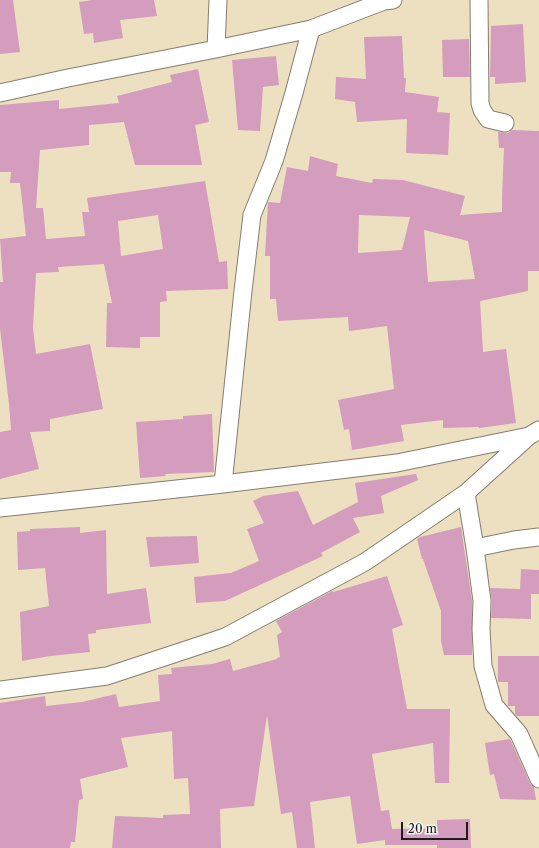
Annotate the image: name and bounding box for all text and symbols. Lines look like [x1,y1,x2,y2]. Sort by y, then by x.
scale bar [403,814,470,840]
text: 20 m [408,821,437,836]

